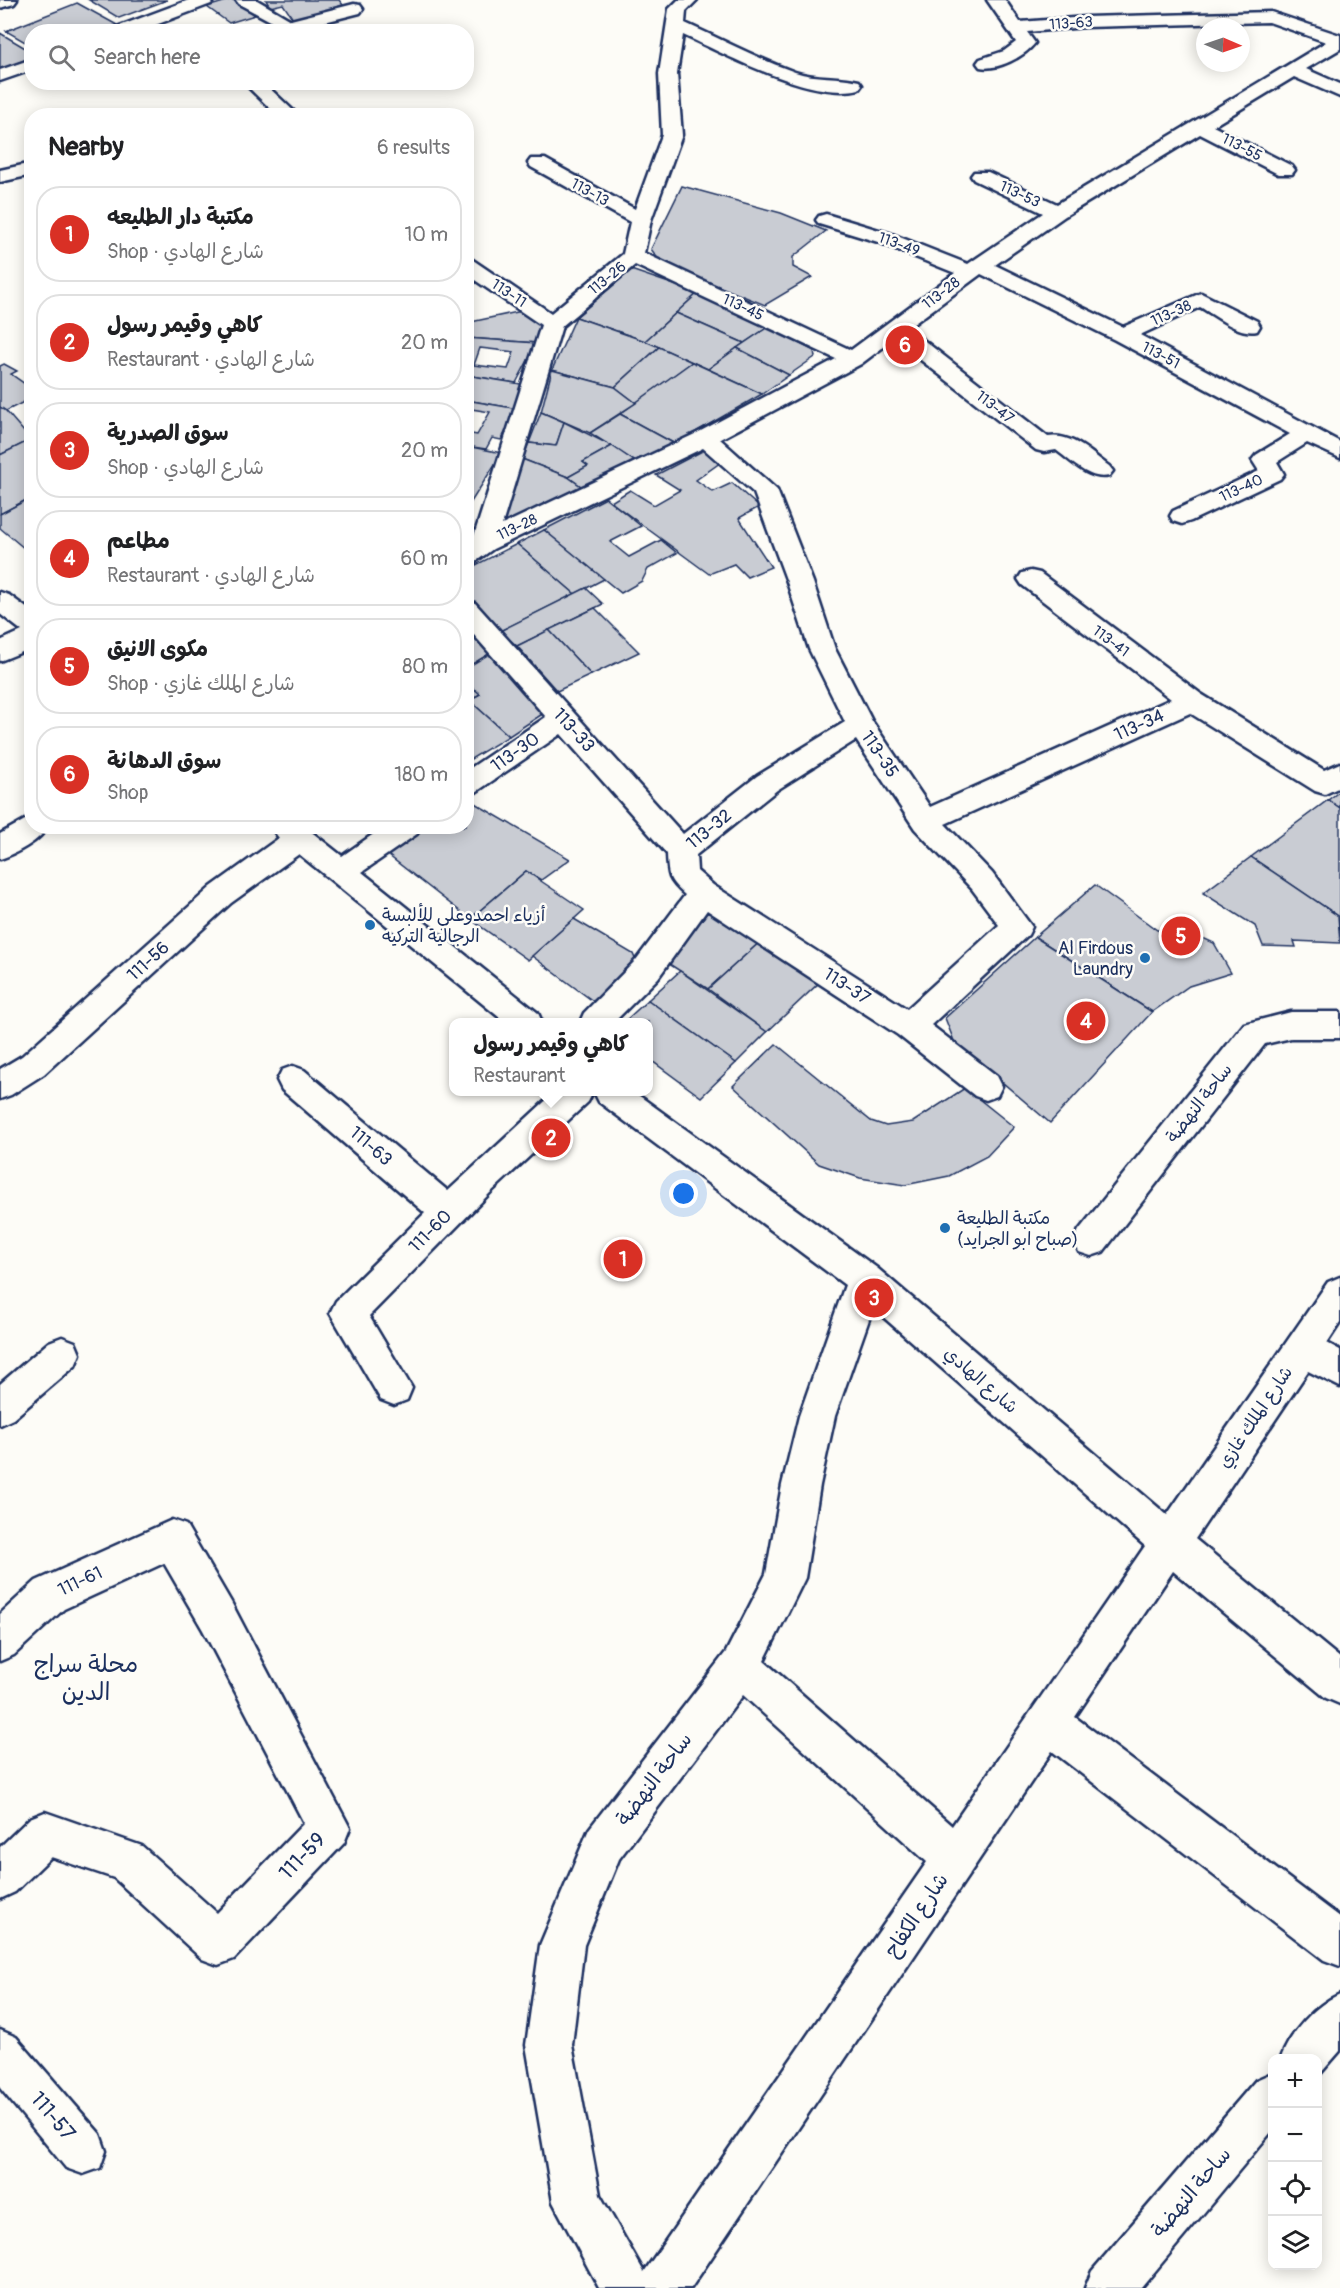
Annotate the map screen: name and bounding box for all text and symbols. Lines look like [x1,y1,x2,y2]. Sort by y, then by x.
street label: 113-63 [1049,13,1093,34]
north arrow [1196,18,1250,72]
search box [24,24,474,90]
icon: search [45,41,78,74]
text: Search here [93,43,200,71]
street label: 113-55 [1218,129,1265,166]
text: Nearby [48,131,124,163]
text: 6 results [377,135,450,160]
street label: 113-13 [567,174,612,211]
street label: 113-53 [996,177,1043,212]
text: مكتبة دار الطليعه [107,203,254,231]
text: 1 [66,222,73,247]
text: 10 m [404,222,448,247]
street label: 113-49 [875,228,922,261]
text: Shop · شارع الهادي [107,239,264,264]
street label: 113-26 [584,257,630,299]
street label: 113-28 [919,273,964,314]
street label: 113-11 [488,275,530,312]
street label: 113-45 [719,290,766,325]
street label: 113-38 [1148,296,1195,331]
text: كاهي وقيمر رسول [107,311,263,339]
pin: 6 [886,322,924,368]
text: 2 [64,330,75,355]
text: 20 m [401,330,448,355]
street label: 113-51 [1138,338,1183,373]
text: Restaurant · شارع الهادي [107,347,315,372]
street label: 113-47 [972,387,1018,428]
text: سوق الصدرية [107,419,229,447]
text: 3 [64,438,75,463]
text: 20 m [401,438,448,463]
text: Shop · شارع الهادي [107,455,264,480]
street label: 113-40 [1217,470,1266,507]
street label: 113-28 [494,510,541,545]
text: مطاعم [107,527,170,555]
text: 4 [64,546,75,571]
text: 60 m [401,546,448,571]
text: Restaurant · شارع الهادي [107,563,315,588]
street label: 113-41 [1089,621,1133,661]
text: مكوى الانيق [107,635,208,663]
text: 5 [64,654,75,679]
text: 80 m [402,654,448,679]
text: Shop · شارع الملك غازي [107,671,295,696]
street label: 113-33 [548,703,600,757]
street label: 113-34 [1111,704,1168,747]
street label: 113-35 [856,726,904,782]
street label: 113-30 [487,727,544,777]
text: سوق الدهانة [107,747,221,775]
text: 6 [64,762,75,787]
text: 180 m [394,762,448,787]
text: Shop [107,780,148,805]
street label: 113-32 [682,804,737,855]
place label: أزياء احمدوعلي للألبسة الرجالية التركيه [382,903,546,948]
pin: 5 [1162,914,1200,958]
marker: أزياء احمدوعلي للألبسة الرجالية التركيه [363,918,377,932]
street label: 111-56 [122,936,174,986]
place label: Al Firdous Laundry [1058,937,1133,981]
marker: Al Firdous Laundry [1138,951,1152,965]
street label: 113-37 [819,963,875,1010]
pin: 4 [1066,998,1106,1044]
popup [449,1018,653,1096]
text: كاهي وقيمر رسول [473,1030,629,1058]
street label: ساحة النهضة [1161,1059,1238,1148]
text: Restaurant [473,1063,566,1088]
pin: 2 [532,1116,570,1160]
street label: 111-63 [345,1122,397,1171]
your location [669,1179,698,1208]
street label: 111-60 [404,1205,457,1258]
place label: مكتبة الطليعة (صباح ابو الجرايد) [957,1207,1078,1251]
marker: مكتبة الطليعة (صباح ابو الجرايد) [938,1221,952,1235]
pin: 1 [604,1236,642,1282]
pin: 3 [854,1276,894,1320]
street label: شارع الهادي [938,1342,1022,1419]
street label: شارع الملك غازي [1213,1362,1299,1473]
street label: 111-61 [54,1561,106,1602]
district label: محلة سراج الدين [34,1650,138,1707]
street label: ساحة النهضة [610,1727,698,1832]
street label: 111-59 [273,1827,331,1886]
street label: شارع الكفاح [878,1868,955,1963]
map controls [1268,2054,1322,2270]
button: + [1268,2054,1322,2108]
street label: 111-57 [24,2086,81,2146]
button: − [1268,2108,1322,2162]
street label: ساحة النهضة [1146,2141,1237,2243]
button: locate [1268,2162,1322,2216]
button: layers [1268,2216,1322,2270]

